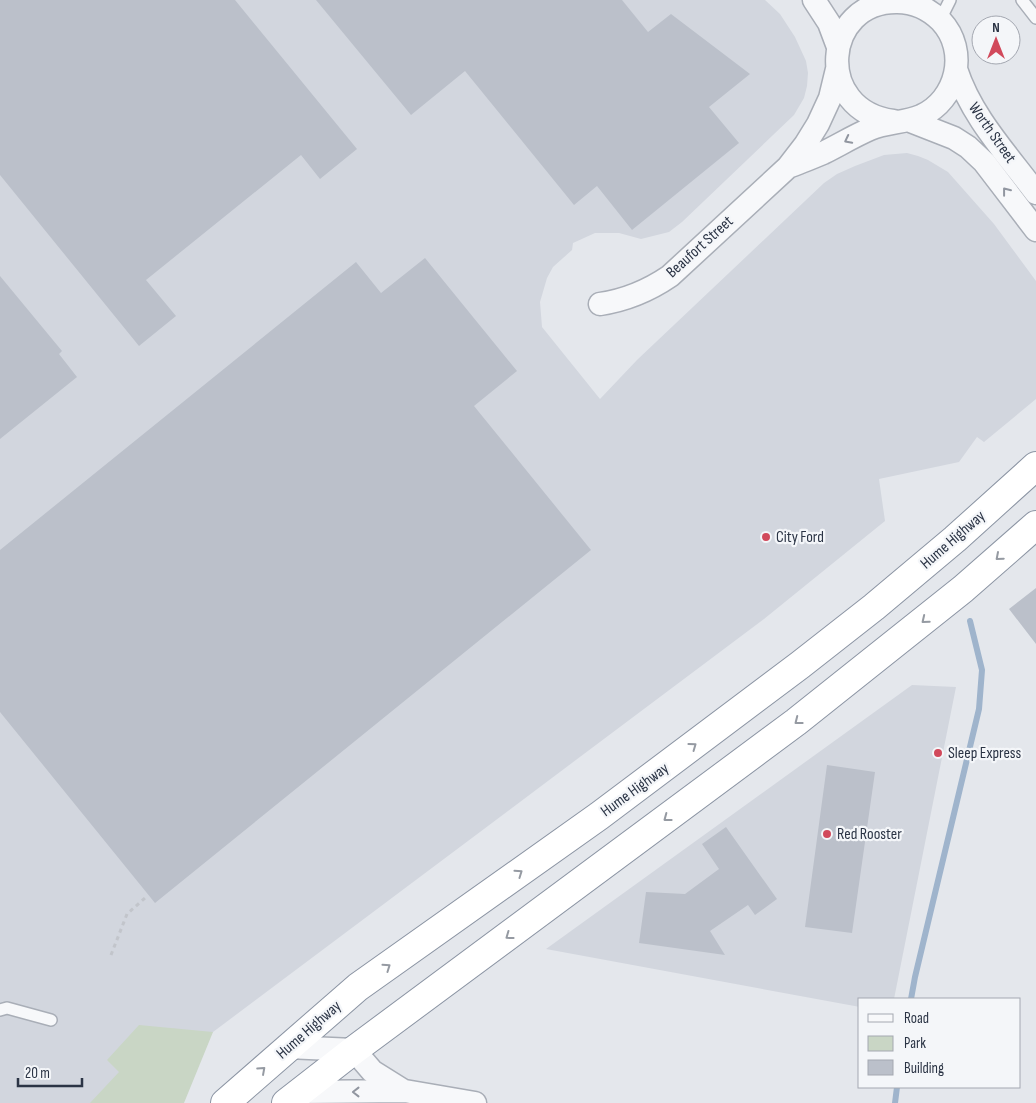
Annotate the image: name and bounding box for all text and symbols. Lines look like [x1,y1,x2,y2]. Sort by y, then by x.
north arrow [971,15,1021,65]
text: N [992,19,1000,36]
street label: Worth Street [964,99,1020,167]
one-way arrow [844,133,853,144]
one-way arrow [1004,188,1012,197]
street label: Beaufort Street [663,212,737,282]
street label: Hume Highway [917,507,989,573]
place label: City Ford [776,528,824,547]
marker: City Ford [760,531,772,543]
one-way arrow [996,552,1005,561]
one-way arrow [921,614,930,623]
one-way arrow [794,715,804,724]
one-way arrow [687,744,696,752]
place label: Sleep Express [948,744,1021,763]
marker: Sleep Express [932,747,944,759]
street label: Hume Highway [597,759,673,821]
one-way arrow [663,812,673,821]
place label: Red Rooster [837,825,902,844]
marker: Red Rooster [821,828,833,840]
one-way arrow [513,870,523,879]
one-way arrow [505,930,515,939]
one-way arrow [381,964,390,973]
street label: Hume Highway [273,997,345,1063]
legend [858,998,1021,1088]
text: Road [904,1009,929,1028]
text: Park [904,1034,926,1053]
scale bar [18,1056,81,1088]
text: Building [904,1059,944,1078]
text: 20 m [25,1064,50,1083]
one-way arrow [256,1067,265,1076]
one-way arrow [352,1086,360,1097]

